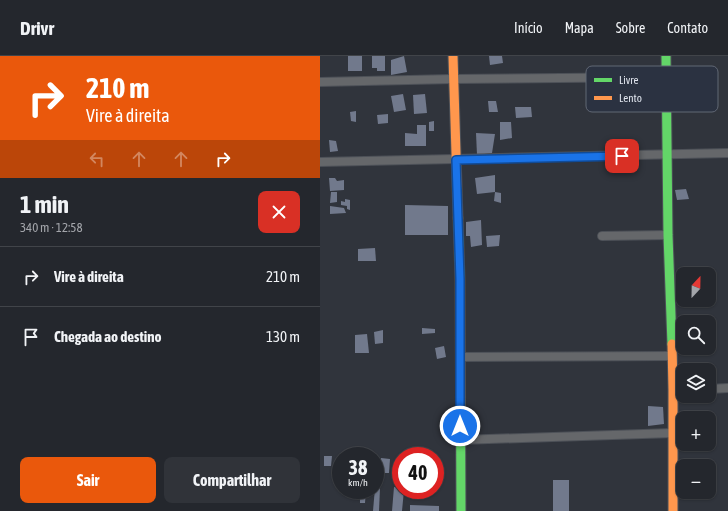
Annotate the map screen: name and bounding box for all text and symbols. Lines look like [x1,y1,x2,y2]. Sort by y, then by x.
text: Drivr [20,17,54,39]
text: Início [514,20,543,36]
text: Mapa [565,20,594,36]
text: Sobre [616,20,645,36]
text: Contato [667,20,708,36]
legend [586,66,718,112]
icon: right [20,72,72,124]
text: 210 m [86,72,149,104]
text: Livre [619,74,639,86]
text: Lento [619,92,642,104]
text: Vire à direita [86,105,170,126]
pin [605,139,639,173]
icon: arrive [611,145,633,167]
icon: left [86,148,108,170]
icon: ahead [128,148,150,170]
icon: ahead [170,148,192,170]
icon: right [212,148,234,170]
text: 1 min [20,191,69,218]
button: close [258,191,300,233]
text: 340 m · 12:58 [20,220,83,235]
icon: right [20,266,42,288]
north arrow [676,267,716,307]
map controls [676,267,716,499]
text: Vire à direita [54,268,124,285]
text: 210 m [266,268,300,285]
button: search [676,315,716,355]
icon: arrive [20,326,42,348]
text: Chegada ao destino [54,328,162,345]
text: 130 m [266,328,300,345]
button: layers [676,363,716,403]
position arrow [439,405,481,447]
button: + [676,411,716,451]
speed limit sign: 40 [392,447,444,499]
text: 38 [349,456,367,479]
button: Sair [20,457,156,503]
button: Compartilhar [164,457,300,503]
button: − [676,459,716,499]
text: km/h [348,477,368,488]

